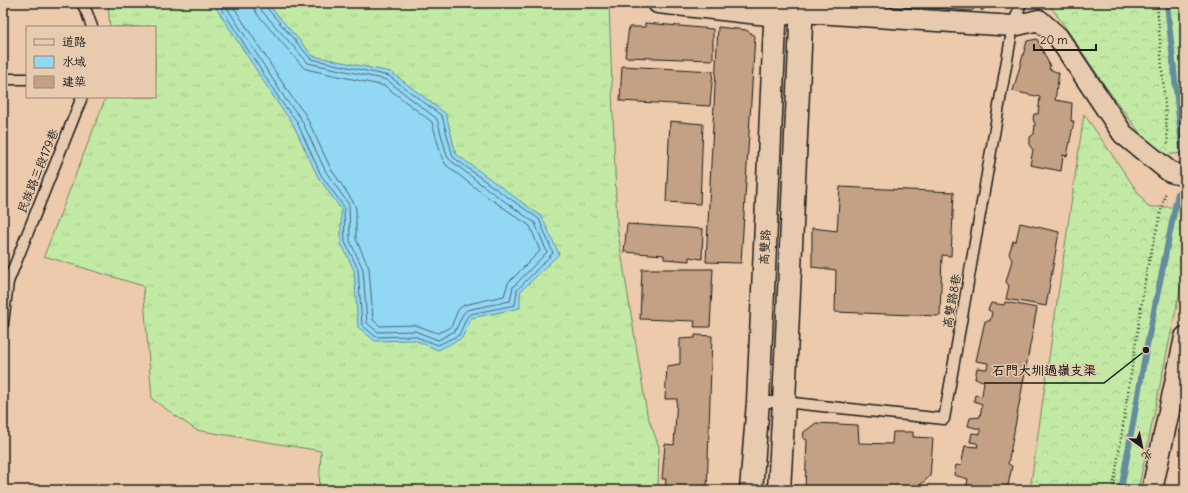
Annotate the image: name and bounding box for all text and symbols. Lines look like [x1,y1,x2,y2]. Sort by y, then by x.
legend [26,26,156,98]
scale bar [1034,26,1096,52]
text: 20 m [1040,32,1068,47]
text: 道路 [62,34,86,49]
text: 水域 [62,54,86,69]
text: 建築 [62,74,86,89]
street label: 民族路三段179巷 [14,126,61,215]
street label: 高雙路 [756,229,773,265]
street label: 高雙路8巷 [939,273,964,329]
callout: 石門大圳過嶺支渠 [984,358,1104,383]
text: 石門大圳過嶺支渠 [992,362,1096,379]
north arrow [1122,427,1162,467]
text: 北 [1139,447,1156,464]

